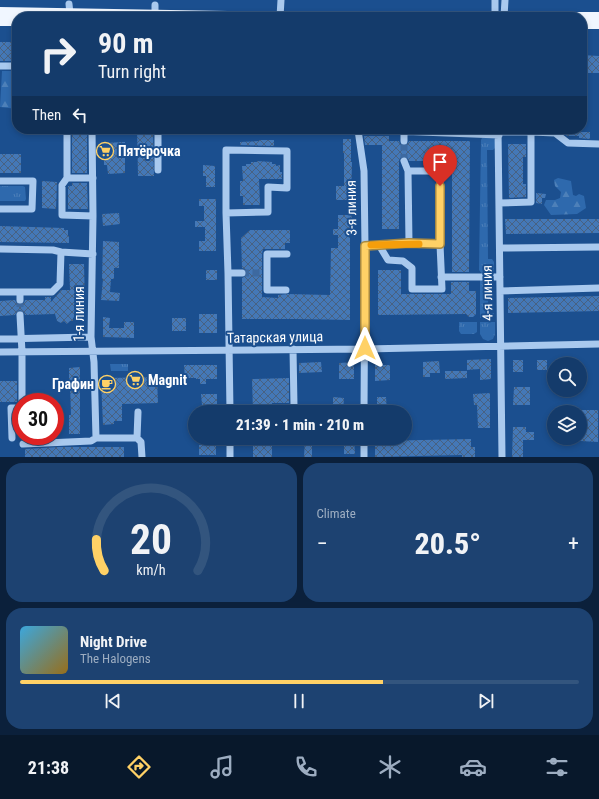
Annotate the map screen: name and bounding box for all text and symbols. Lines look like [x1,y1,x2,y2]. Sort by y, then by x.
text: 90 m [98,27,154,60]
icon: right [32,28,84,80]
text: Turn right [98,61,166,82]
icon: left [69,104,91,126]
text: Then [32,106,61,124]
supermarket icon: Пятёрочка [95,141,115,161]
place label: Пятёрочка [118,143,181,159]
pin [423,145,457,186]
icon: arrive [429,151,451,173]
street label: 3-я линия [343,180,359,236]
street label: 4-я линия [479,265,495,321]
street label: 1-я линия [71,286,87,342]
position arrow [344,327,386,369]
street label: Татарская улица [227,328,323,346]
map controls [547,357,587,445]
button: search [547,357,587,397]
supermarket icon: Magnit [125,370,145,390]
place label: Magnit [148,372,187,388]
cafe icon: Графин [97,374,117,394]
place label: Графин [52,376,94,392]
speed limit sign: 30 [12,393,64,445]
button: layers [547,405,587,445]
text: 21:39 · 1 min · 210 m [236,416,364,434]
text: Climate [317,506,356,521]
text: 20 [130,514,172,563]
text: 20.5° [415,526,481,561]
text: − [317,531,328,556]
text: + [568,531,579,556]
text: km/h [137,561,166,577]
text: Night Drive [80,633,147,651]
text: The Halogens [80,651,151,666]
icon: previous [102,690,124,712]
icon: pause [288,690,310,712]
icon: next [475,690,497,712]
icon: directions [125,753,153,781]
icon: music [208,753,236,781]
icon: phone [292,753,320,781]
icon: climate [376,753,404,781]
icon: car [459,753,487,781]
icon: filters [543,753,571,781]
text: 21:38 [28,757,69,778]

